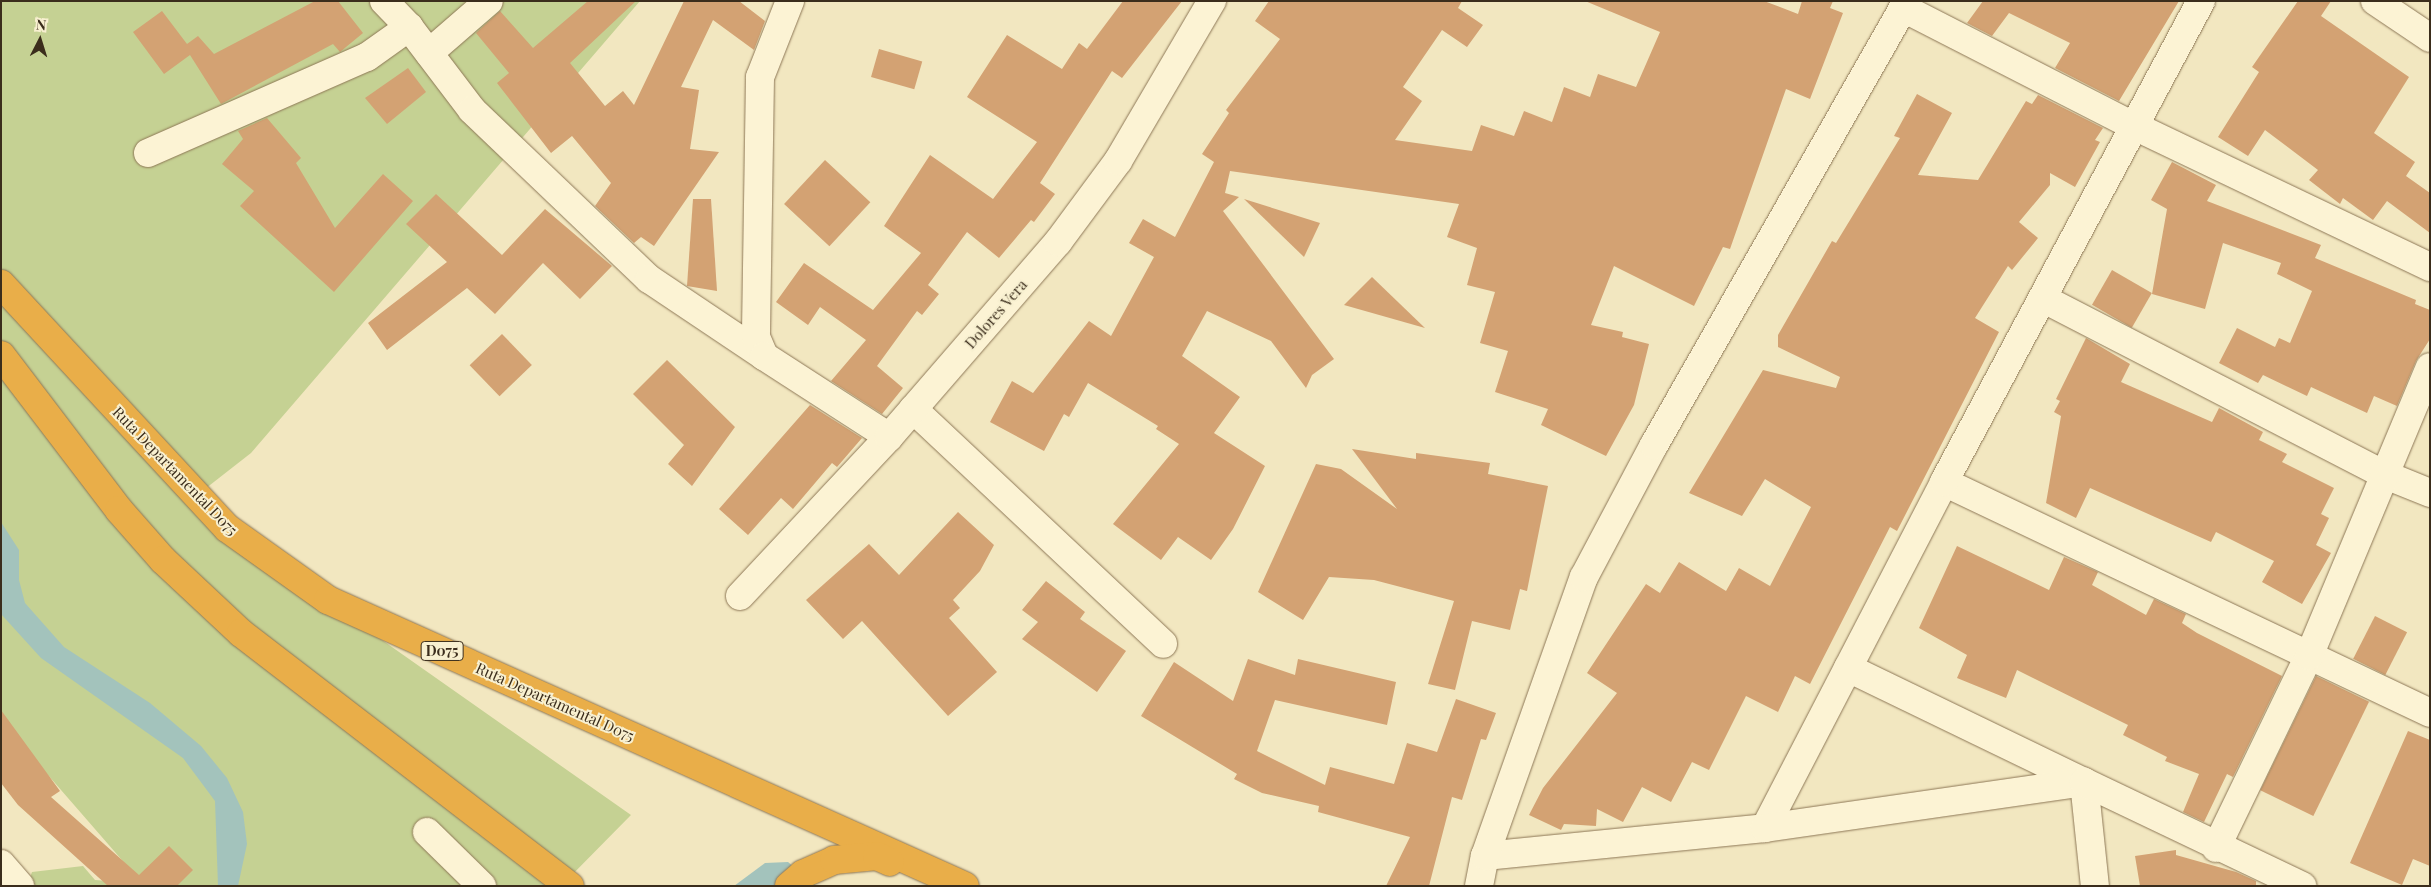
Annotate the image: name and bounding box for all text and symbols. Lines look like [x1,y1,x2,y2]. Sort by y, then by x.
north arrow [15,15,65,65]
text: N [35,15,47,34]
street label: Dolores Vera [961,276,1031,352]
street label: Ruta Departamental D075 [109,403,241,539]
road number: D075 [420,640,464,662]
street label: Ruta Departamental D075 [473,659,637,745]

